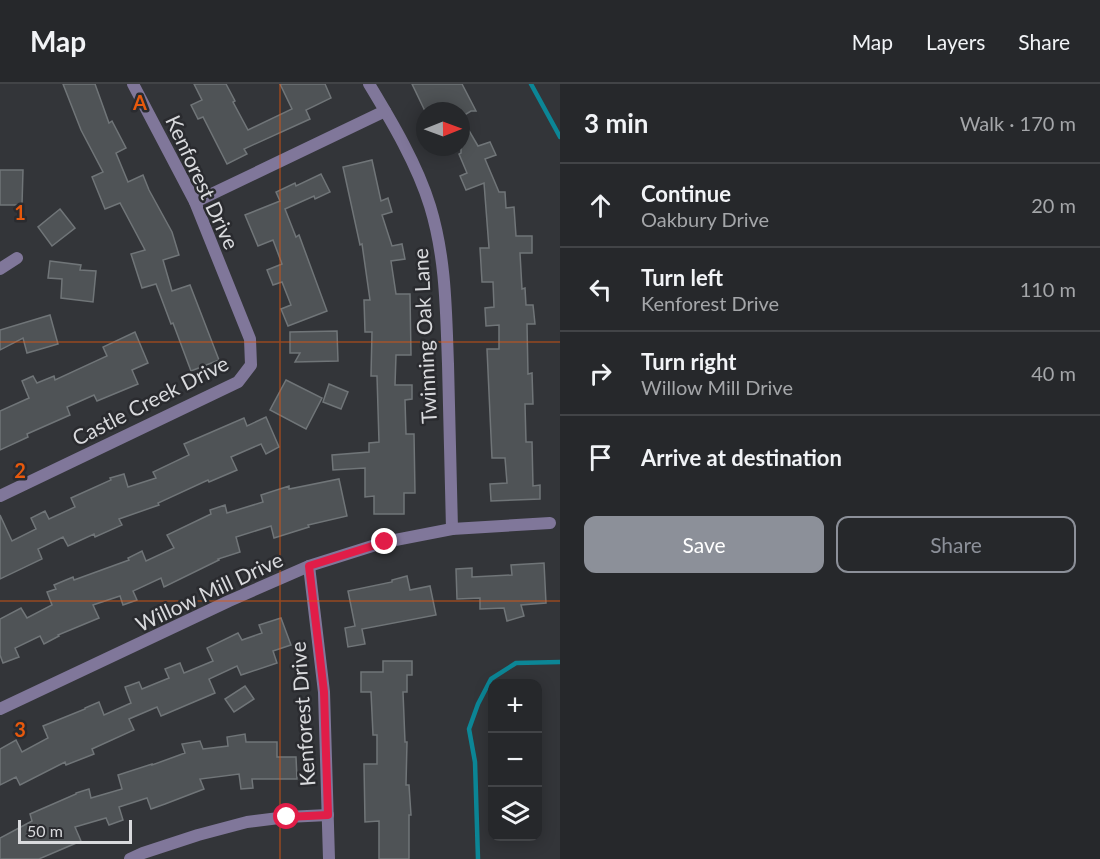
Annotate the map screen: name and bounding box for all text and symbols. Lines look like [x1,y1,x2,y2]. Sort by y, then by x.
text: Map [30,24,86,58]
text: Map [852,29,893,54]
text: Layers [926,29,985,54]
text: Share [1018,29,1070,54]
text: A [132,90,147,114]
north arrow [416,102,470,156]
text: 3 min [584,107,648,139]
street label: Kenforest Drive [161,111,245,253]
text: Walk · 170 m [960,111,1076,135]
text: Continue [641,180,731,207]
icon: ahead [584,189,617,222]
text: 20 m [1031,193,1076,217]
text: 1 [14,200,26,224]
text: Oakbury Drive [641,207,769,231]
street label: Twinning Oak Lane [407,248,441,424]
text: Turn left [641,264,723,291]
icon: left [584,273,617,306]
text: 110 m [1020,277,1076,301]
text: Kenforest Drive [641,291,779,315]
text: Turn right [641,348,736,375]
street label: Castle Creek Drive [68,350,232,450]
icon: right [584,357,617,390]
text: 40 m [1031,361,1076,385]
text: Willow Mill Drive [641,375,793,399]
icon: arrive [584,441,617,474]
text: Arrive at destination [641,444,842,471]
text: 2 [14,458,26,482]
button: Save [584,516,824,573]
button: Share [836,516,1076,573]
route end [371,528,397,554]
street label: Willow Mill Drive [131,546,287,636]
street label: Kenforest Drive [284,641,320,787]
map controls [488,679,542,841]
button: + [488,679,542,733]
text: 3 [14,717,26,741]
button: − [488,733,542,787]
button: layers [488,787,542,841]
route start [273,803,299,829]
scale bar [18,817,132,844]
text: 50 m [27,821,63,840]

